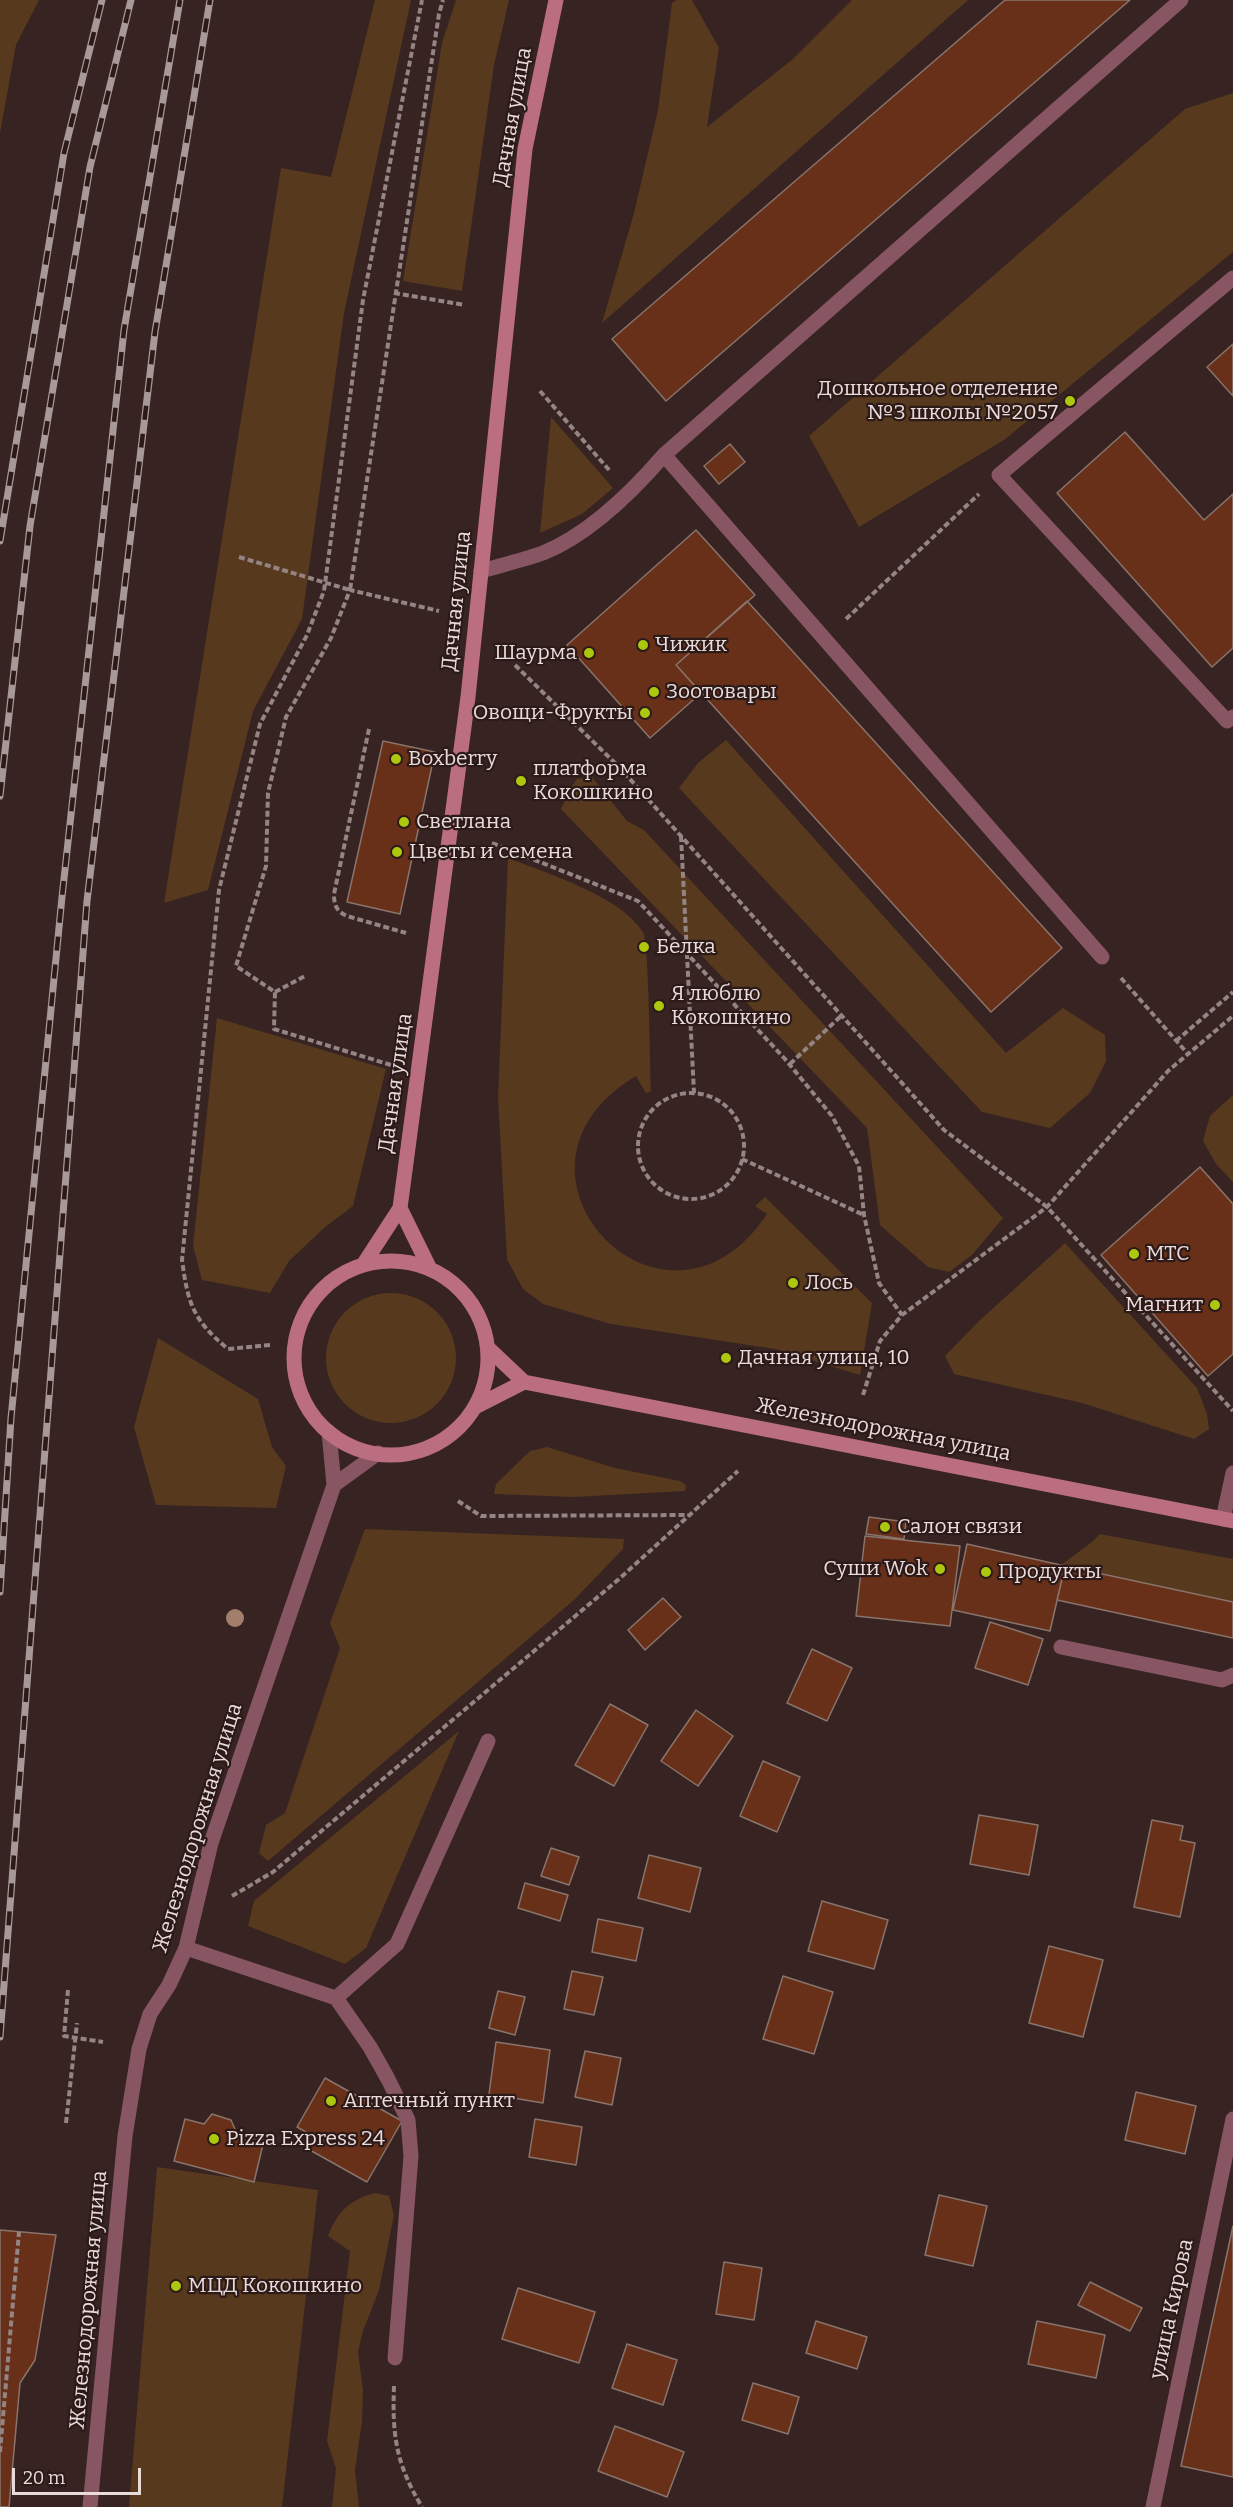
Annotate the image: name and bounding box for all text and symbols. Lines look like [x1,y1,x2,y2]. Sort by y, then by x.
street label: Дачная улица [488,46,538,188]
place label: Дошкольное отделение №3 школы №2057 [817,376,1058,426]
marker: Дошкольное отделение №3 школы №2057 [1063,394,1077,408]
street label: Дачная улица [437,530,477,672]
place label: Чижик [655,632,727,658]
marker: Чижик [636,638,650,652]
place label: Шаурма [494,640,577,666]
marker: Шаурма [582,646,596,660]
place label: Зоотовары [666,679,777,705]
marker: Зоотовары [647,685,661,699]
place label: Овощи-Фрукты [473,700,633,726]
marker: Овощи-Фрукты [638,706,652,720]
place label: Boxberry [408,746,497,772]
marker: Boxberry [389,752,403,766]
place label: платформа Кокошкино [533,756,653,806]
marker: платформа Кокошкино [514,774,528,788]
place label: Светлана [416,809,511,835]
marker: Светлана [397,815,411,829]
place label: Цветы и семена [409,839,573,865]
marker: Цветы и семена [390,845,404,859]
place label: Белка [656,934,716,960]
marker: Белка [637,940,651,954]
place label: Я люблю Кокошкино [671,981,791,1031]
marker: Я люблю Кокошкино [652,999,666,1013]
street label: Дачная улица [374,1012,418,1154]
place label: МТС [1146,1241,1190,1267]
marker: МТС [1127,1247,1141,1261]
place label: Лось [805,1270,853,1296]
marker: Лось [786,1276,800,1290]
place label: Магнит [1125,1292,1203,1318]
marker: Магнит [1208,1298,1222,1312]
place label: Дачная улица, 10 [738,1345,910,1371]
marker: Дачная улица, 10 [719,1351,733,1365]
street label: Железнодорожная улица [753,1393,1013,1467]
place label: Салон связи [897,1514,1022,1540]
marker: Салон связи [878,1520,892,1534]
place label: Суши Wok [823,1556,928,1582]
place label: Продукты [998,1559,1102,1585]
marker: Суши Wok [933,1562,947,1576]
marker: Продукты [979,1565,993,1579]
street label: Железнодорожная улица [148,1700,248,1956]
place label: Аптечный пункт [343,2088,515,2114]
marker: Аптечный пункт [324,2094,338,2108]
place label: Pizza Express 24 [226,2126,385,2152]
marker: Pizza Express 24 [207,2132,221,2146]
street label: Железнодорожная улица [65,2169,113,2431]
street label: улица Кирова [1145,2237,1199,2381]
place label: МЦД Кокошкино [188,2273,362,2299]
marker: МЦД Кокошкино [169,2279,183,2293]
scale bar [15,2456,144,2494]
text: 20 m [23,2467,65,2489]

